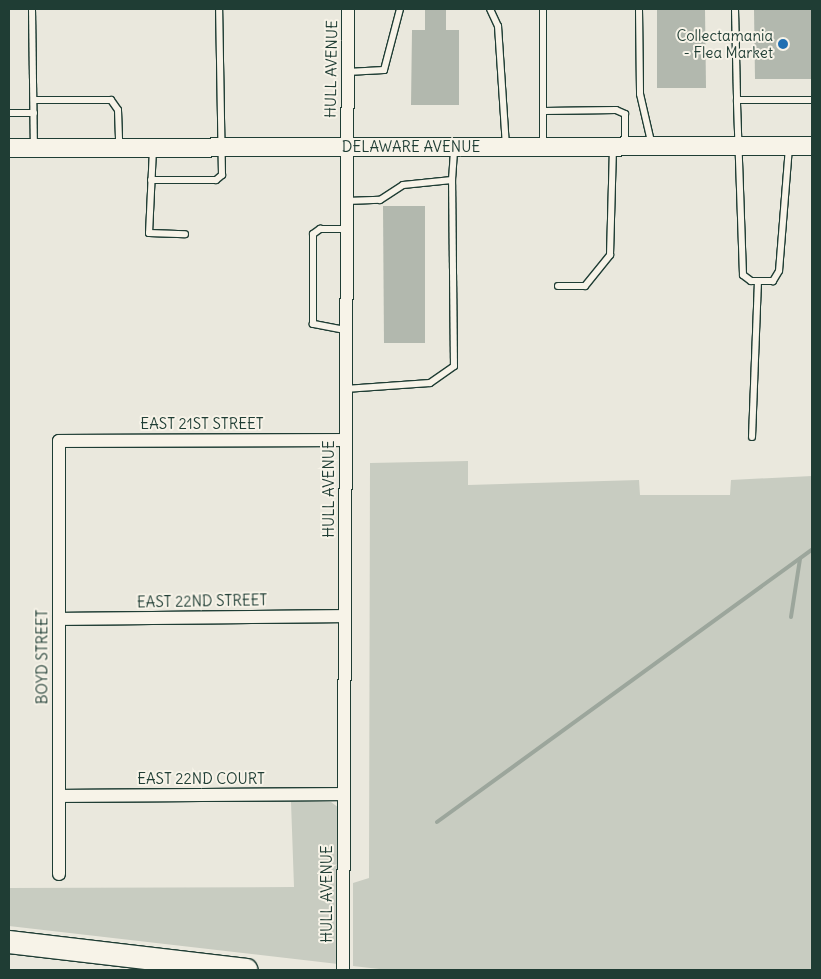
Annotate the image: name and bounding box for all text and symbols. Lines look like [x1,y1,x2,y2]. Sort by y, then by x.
street label: HULL AVENUE [321,20,341,118]
place label: Collectamania - Flea Market [676,26,773,61]
marker: Collectamania - Flea Market [777,38,789,50]
street label: DELAWARE AVENUE [342,138,480,156]
street label: EAST 21ST STREET [140,415,264,433]
street label: HULL AVENUE [320,440,338,538]
street label: EAST 22ND STREET [137,591,267,611]
street label: BOYD STREET [33,610,51,704]
street label: EAST 22ND COURT [137,770,265,788]
street label: HULL AVENUE [318,845,336,943]

